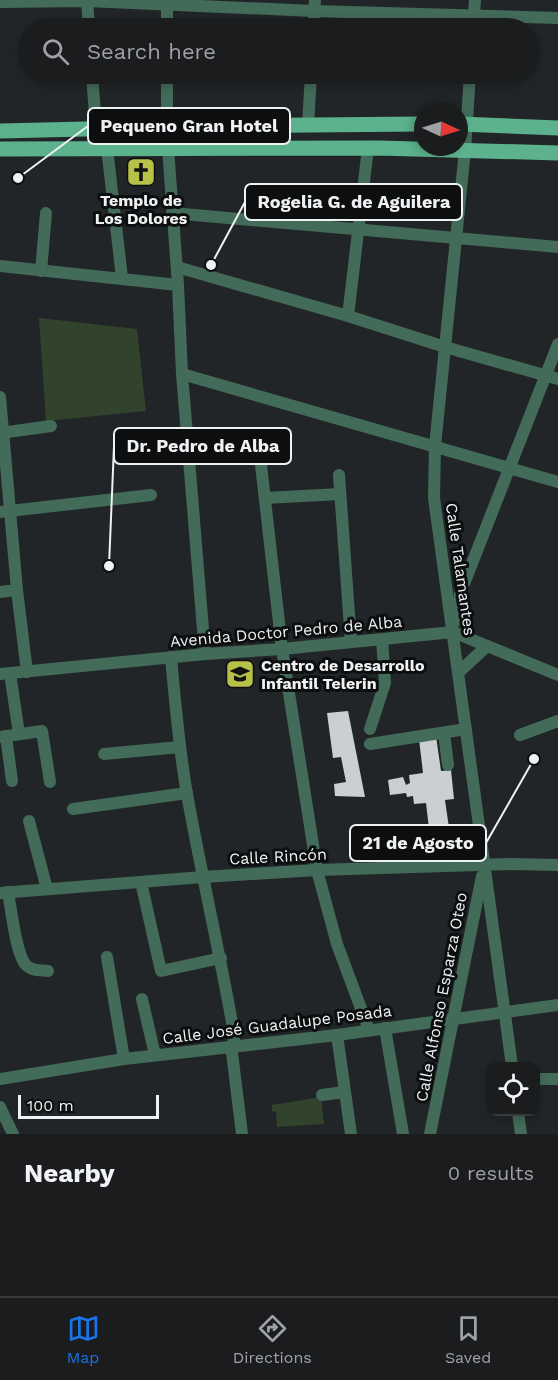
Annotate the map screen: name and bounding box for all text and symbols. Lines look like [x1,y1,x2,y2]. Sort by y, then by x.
search box [18,18,540,84]
icon: search [39,35,72,68]
text: Search here [87,39,216,64]
north arrow [414,102,468,156]
callout: Pequeno Gran Hotel [88,108,290,144]
text: Pequeno Gran Hotel [100,115,278,136]
church icon: Templo de Los Dolores [125,156,157,188]
callout: Rogelia G. de Aguilera [245,184,462,220]
place label: Templo de Los Dolores [95,191,188,228]
text: Rogelia G. de Aguilera [258,191,451,212]
callout: Dr. Pedro de Alba [114,428,291,464]
text: Dr. Pedro de Alba [127,435,280,456]
street label: Calle Talamantes [442,502,479,637]
street label: Avenida Doctor Pedro de Alba [169,612,403,651]
place label: Centro de Desarrollo Infantil Telerin [261,656,425,693]
school or university icon: Centro de Desarrollo Infantil Telerin [224,658,256,690]
callout: 21 de Agosto [350,825,486,861]
text: 21 de Agosto [362,832,474,853]
street label: Calle Rincón [229,844,327,869]
street label: Calle Alfonso Esparza Oteo [412,891,471,1103]
street label: Calle José Guadalupe Posada [161,1001,393,1048]
map controls [486,1062,540,1116]
button: locate [486,1062,540,1116]
scale bar [18,1092,159,1120]
text: 100 m [27,1096,74,1115]
text: Nearby [24,1158,115,1188]
text: 0 results [448,1161,534,1185]
tab: Map [67,1312,100,1367]
tab: Directions [233,1312,312,1367]
tab: Saved [445,1312,491,1367]

